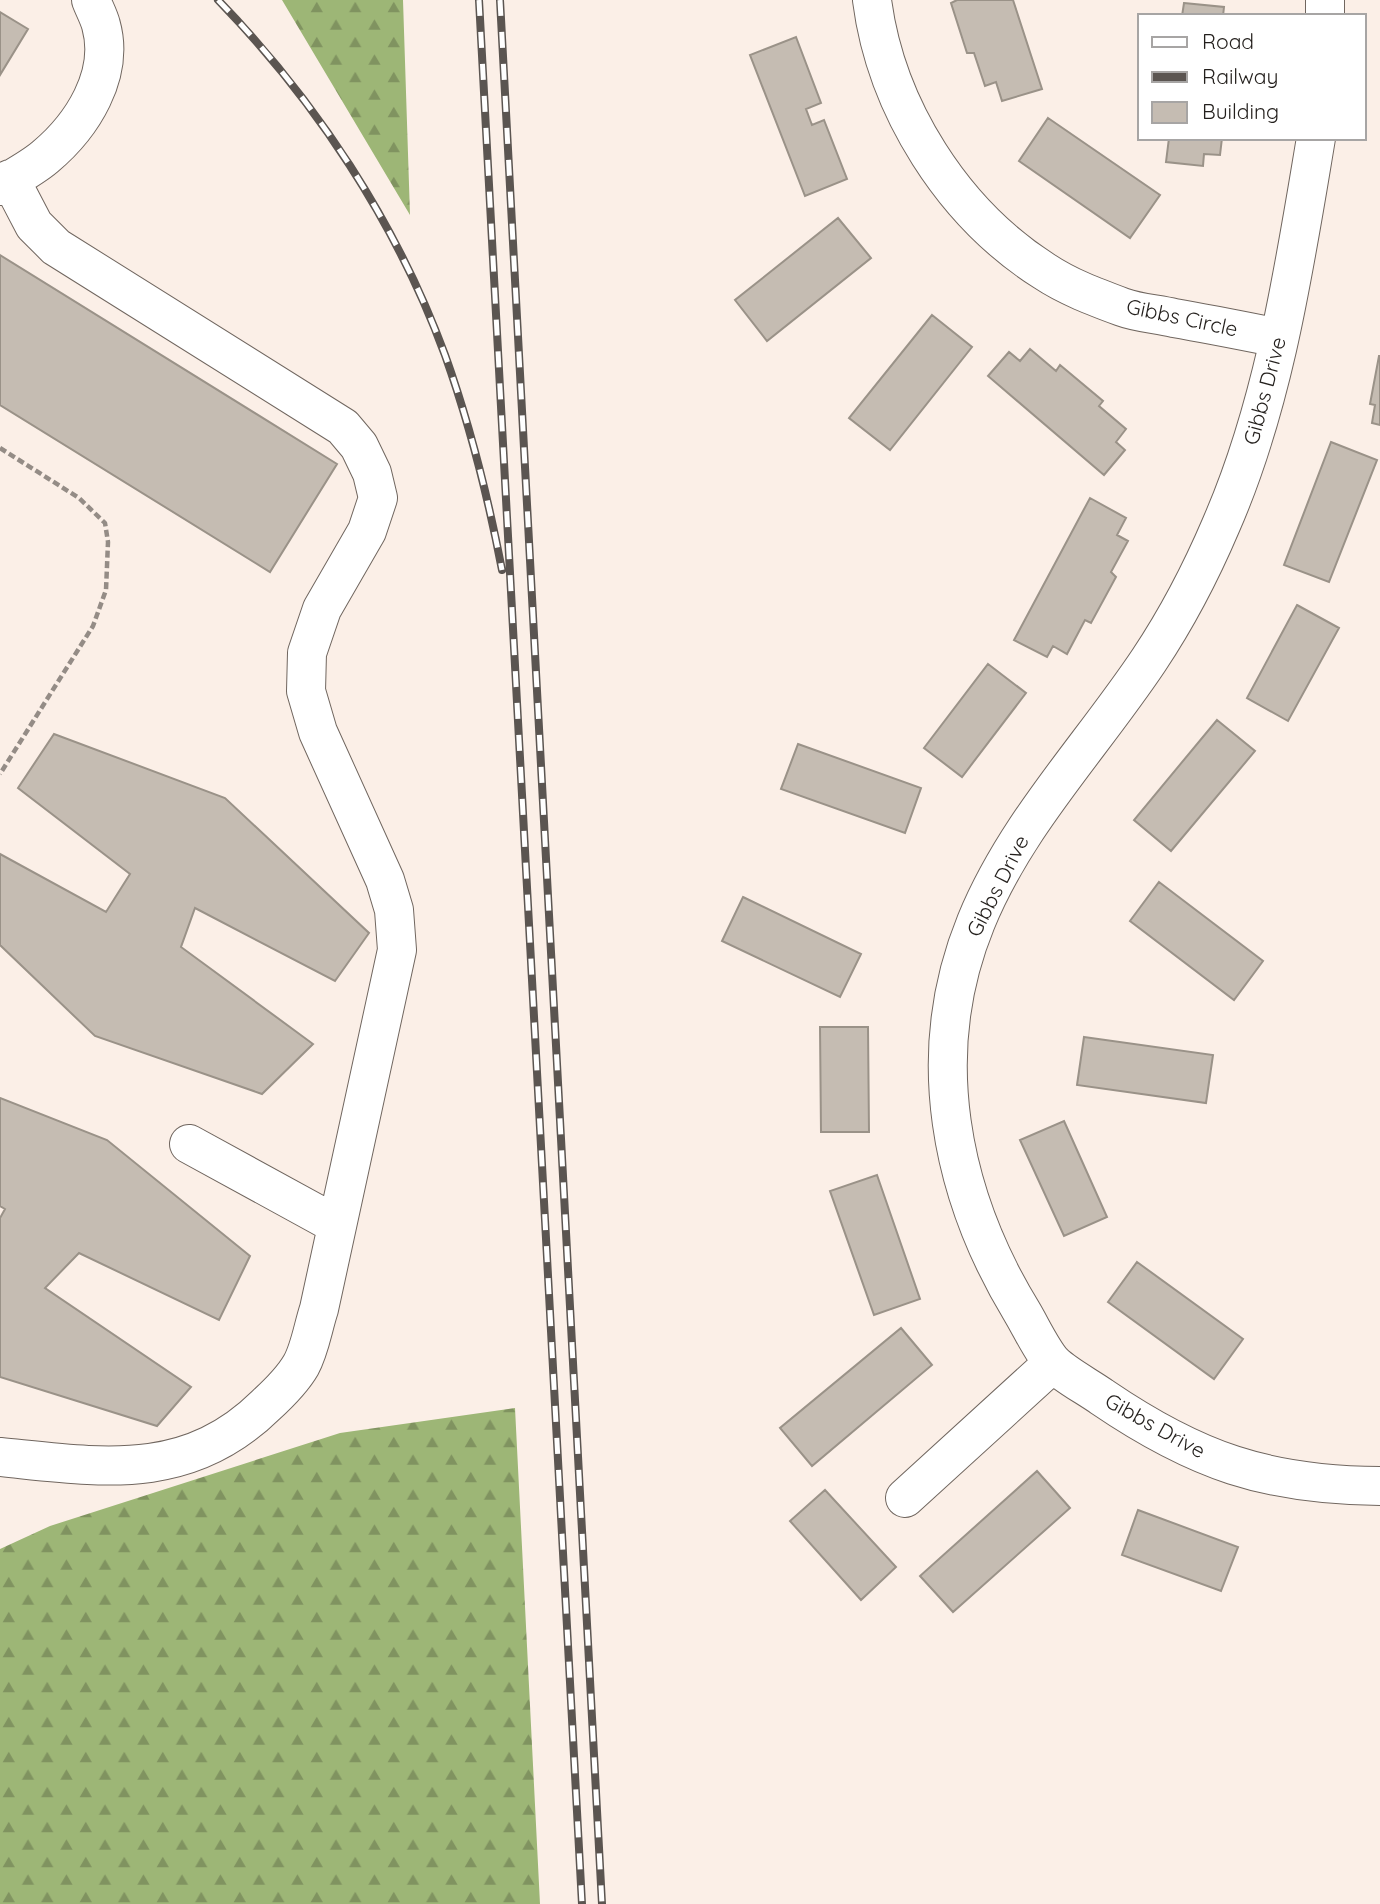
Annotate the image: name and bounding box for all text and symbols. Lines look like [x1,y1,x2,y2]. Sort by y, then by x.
legend [1138,14,1366,140]
text: Road [1202,28,1254,54]
text: Railway [1202,63,1278,89]
text: Building [1202,98,1279,124]
street label: Gibbs Circle [1124,293,1240,342]
street label: Gibbs Drive [1237,334,1291,448]
street label: Gibbs Drive [960,830,1034,941]
street label: Gibbs Drive [1101,1387,1210,1463]

